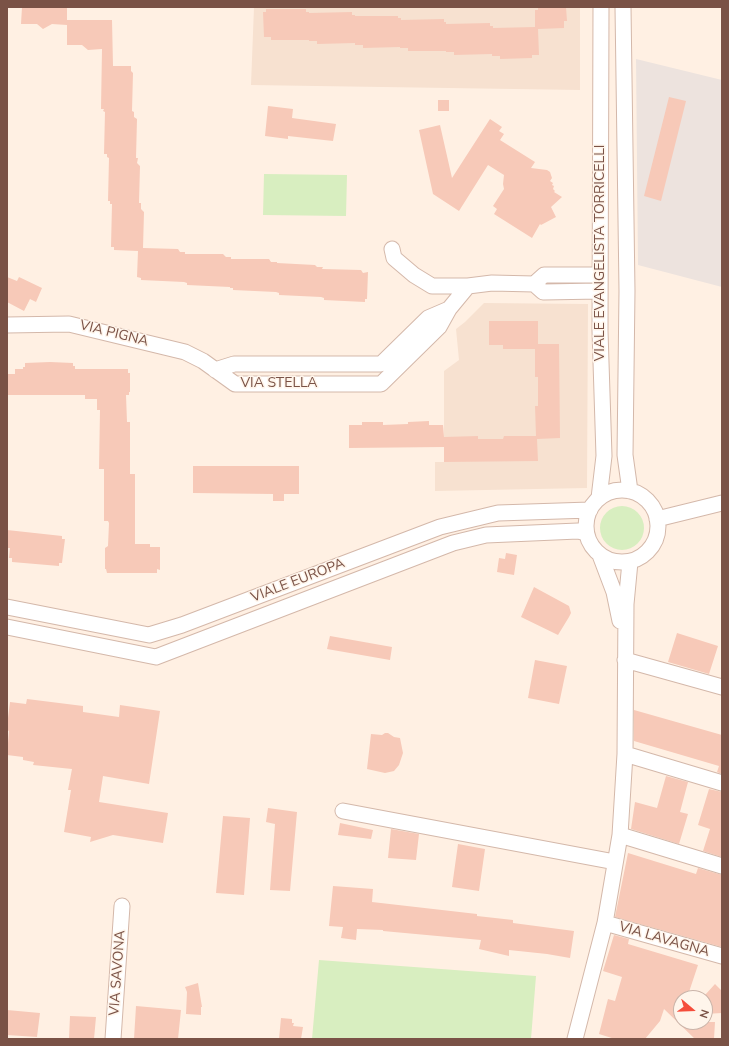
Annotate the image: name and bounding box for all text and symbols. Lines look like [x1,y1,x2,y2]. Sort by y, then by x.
street label: VIALE EVANGELISTA TORRICELLI [593,145,609,361]
street label: VIA PIGNA [78,317,150,351]
street label: VIA STELLA [240,376,318,392]
street label: VIALE EUROPA [249,555,347,607]
street label: VIA LAVAGNA [617,919,711,961]
street label: VIA SAVONA [107,930,129,1016]
north arrow [673,990,713,1030]
text: N [695,1007,712,1020]

